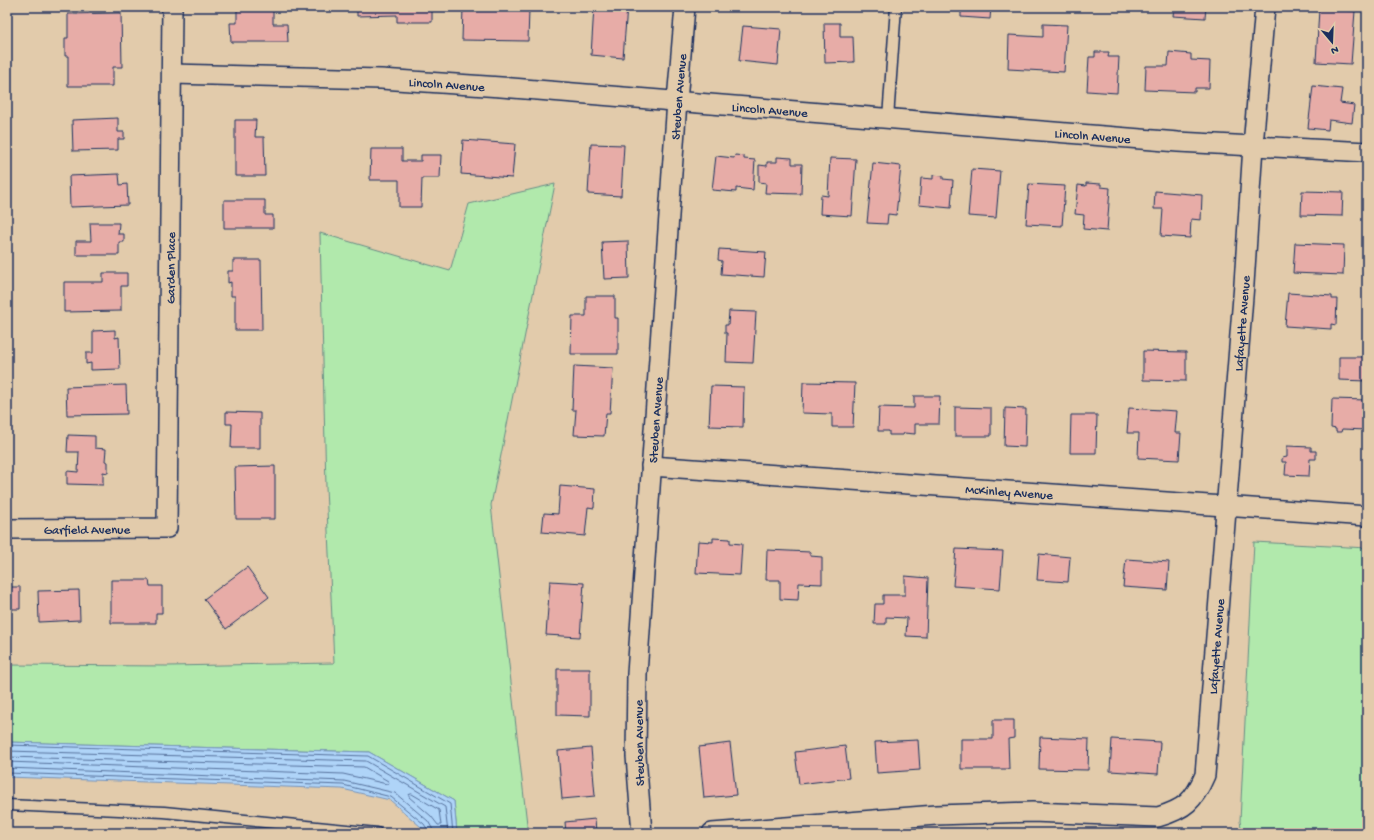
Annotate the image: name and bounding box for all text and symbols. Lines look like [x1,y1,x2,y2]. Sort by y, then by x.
north arrow [1312,22,1352,62]
text: N [1329,43,1340,56]
street label: Steuben Avenue [669,53,691,140]
street label: Lincoln Avenue [408,76,485,96]
street label: Lincoln Avenue [731,101,808,122]
street label: Lincoln Avenue [1054,127,1131,148]
street label: Garden Place [164,232,180,304]
street label: Lafayette Avenue [1232,275,1255,372]
street label: Steuben Avenue [647,376,668,464]
street label: McKinley Avenue [965,483,1054,504]
street label: Garfield Avenue [44,523,130,539]
street label: Lafayette Avenue [1206,598,1229,695]
street label: Steuben Avenue [632,700,649,786]

